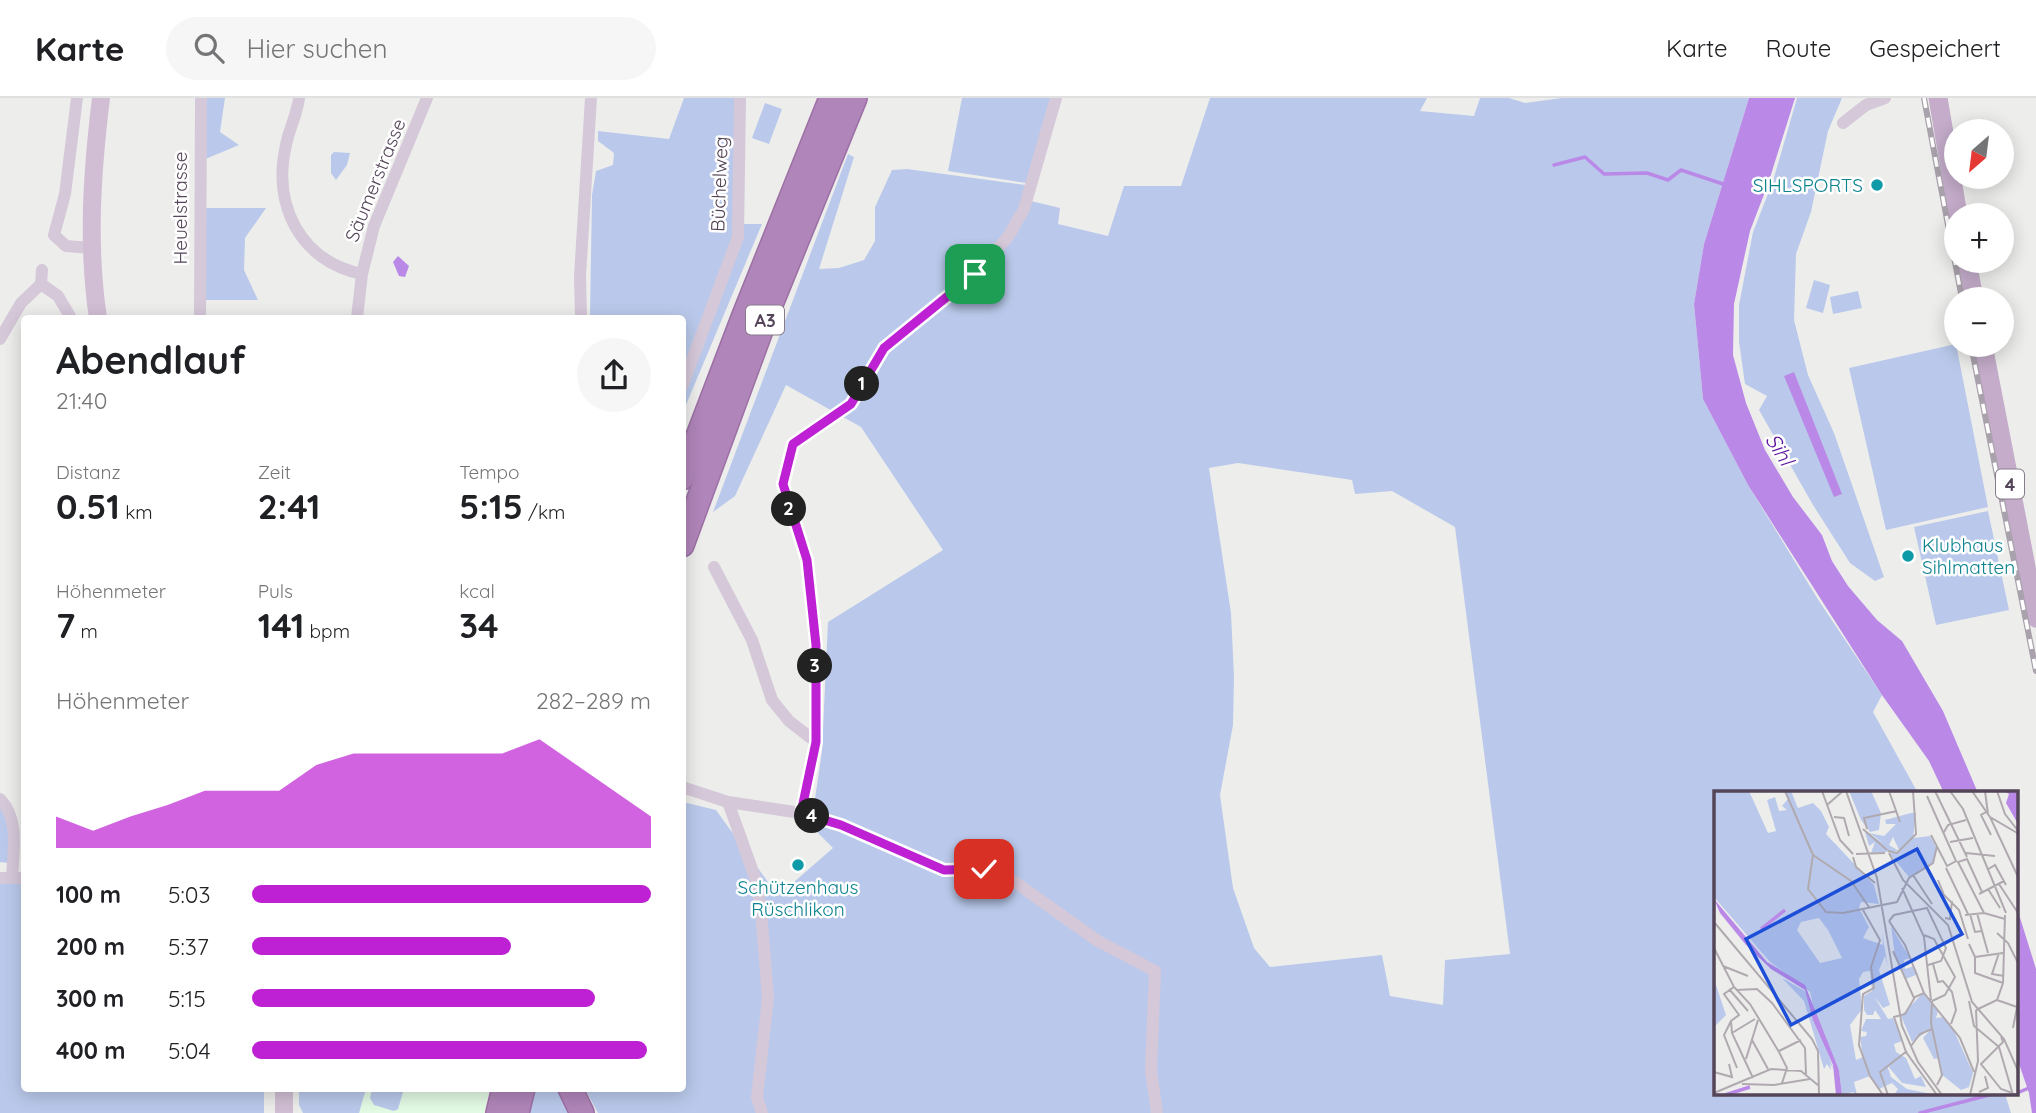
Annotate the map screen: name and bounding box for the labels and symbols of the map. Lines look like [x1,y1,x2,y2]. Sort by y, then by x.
street label: Säumerstrasse [339,115,411,245]
north arrow [1944,119,2014,189]
street label: Büchelweg [705,136,733,232]
street label: Heuelstrasse [168,152,192,264]
place label: SIHLSPORTS [1753,173,1863,197]
marker: SIHLSPORTS [1869,177,1885,193]
pin [945,244,1005,304]
road number: A3 [746,306,784,334]
pin: 1 [844,366,880,402]
water label: Sihl [1760,428,1801,472]
road number: 4 [1996,470,2024,498]
pin: 2 [772,492,806,526]
place label: Klubhaus Sihlmatten [1922,533,2015,579]
marker: Klubhaus Sihlmatten [1900,548,1916,564]
pin: 3 [798,648,832,684]
inset map [1714,791,2018,1096]
pin: 4 [794,798,830,834]
pin [954,839,1014,899]
marker: Schützenhaus Rüschlikon [790,857,806,873]
place label: Schützenhaus Rüschlikon [737,875,859,921]

